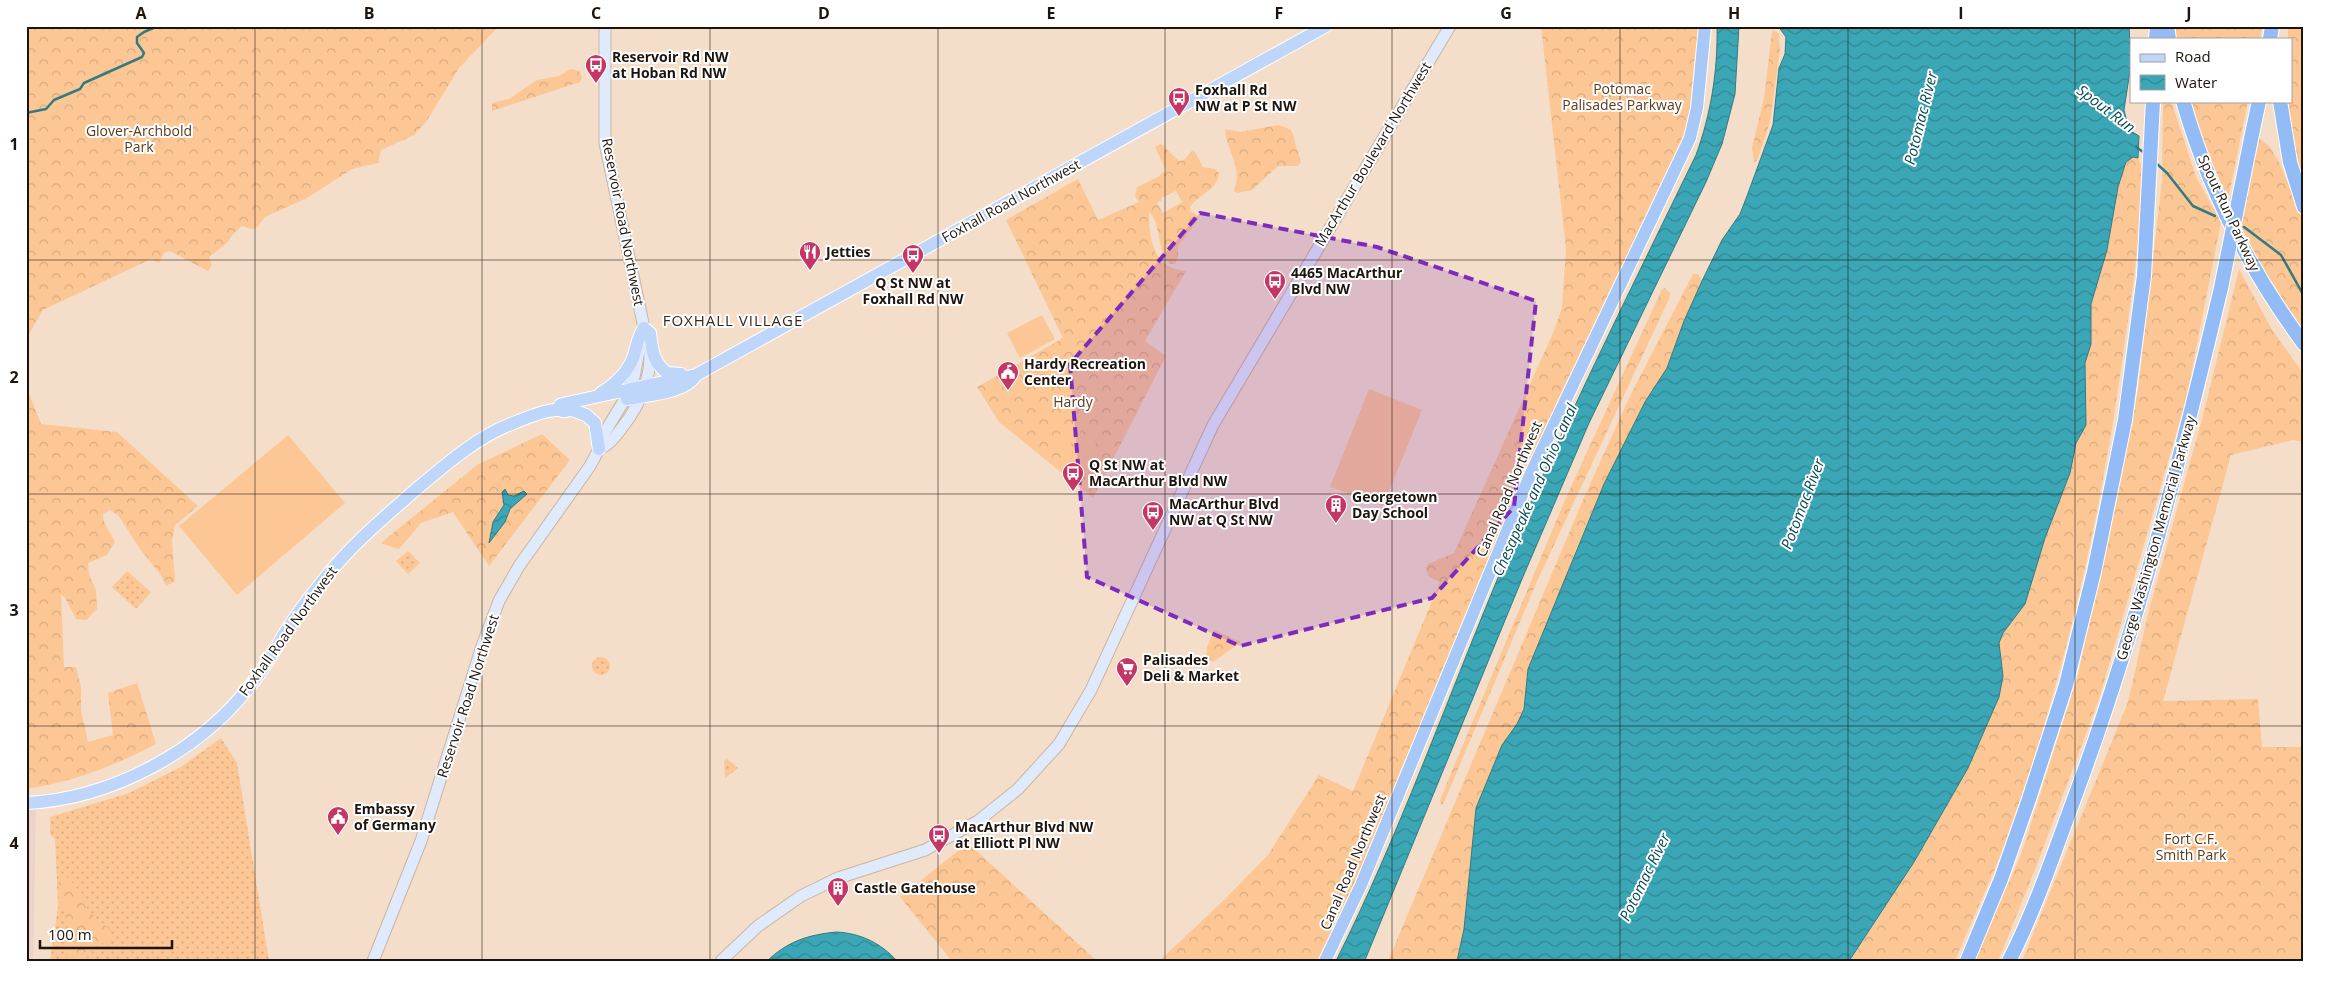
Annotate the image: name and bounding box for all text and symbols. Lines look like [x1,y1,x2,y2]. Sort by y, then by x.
text: A [135,2,147,24]
text: B [364,2,374,24]
text: C [591,2,601,24]
text: D [818,2,830,24]
text: E [1047,2,1056,24]
text: F [1275,2,1283,24]
text: G [1500,2,1512,24]
text: H [1728,2,1740,24]
text: I [1958,2,1964,24]
text: J [2184,2,2192,24]
legend [2130,38,2292,102]
text: Road [2175,46,2211,66]
place label: Reservoir Rd NW at Hoban Rd NW [612,47,729,82]
bus stop icon: Reservoir Rd NW at Hoban Rd NW [584,53,608,84]
street label: MacArthur Boulevard Northwest [1310,58,1435,249]
water label: Potomac River [1899,68,1942,166]
text: Water [2175,72,2217,92]
park label: Potomac Palisades Parkway [1562,79,1683,114]
place label: Foxhall Rd NW at P St NW [1195,80,1297,115]
water label: Spout Run [2073,80,2140,137]
bus stop icon: Foxhall Rd NW at P St NW [1167,86,1191,117]
park label: Glover-Archbold Park [86,121,192,156]
text: 1 [9,133,19,155]
street label: Reservoir Road Northwest [598,136,649,308]
street label: Spout Run Parkway [2194,152,2265,275]
street label: Foxhall Road Northwest [938,155,1083,247]
restaurant icon: Jetties [798,240,822,271]
place label: Jetties [824,242,871,261]
bus stop icon: Q St NW at Foxhall Rd NW [901,243,925,274]
place label: 4465 MacArthur Blvd NW [1291,263,1403,298]
bus stop icon: 4465 MacArthur Blvd NW [1263,269,1287,300]
place label: Q St NW at Foxhall Rd NW [863,273,964,308]
district label: FOXHALL VILLAGE [663,310,803,330]
place label: Hardy Recreation Center [1024,354,1146,389]
public building icon: Hardy Recreation Center [996,360,1020,391]
text: 2 [9,366,19,388]
park label: Hardy [1053,392,1094,411]
water label: Chesapeake and Ohio Canal [1487,399,1582,579]
street label: George Washington Memorial Parkway [2111,412,2200,662]
street label: Canal Road Northwest [1471,418,1546,560]
place label: Q St NW at MacArthur Blvd NW [1089,455,1228,490]
water label: Potomac River [1776,455,1829,552]
bus stop icon: Q St NW at MacArthur Blvd NW [1061,461,1085,492]
place label: Georgetown Day School [1352,487,1438,522]
building icon: Georgetown Day School [1324,493,1348,524]
place label: MacArthur Blvd NW at Q St NW [1169,494,1279,529]
bus stop icon: MacArthur Blvd NW at Q St NW [1141,500,1165,531]
street label: Foxhall Road Northwest [234,562,341,699]
text: 3 [9,599,19,621]
street label: Reservoir Road Northwest [432,612,503,780]
place label: Palisades Deli & Market [1143,650,1239,685]
supermarket icon: Palisades Deli & Market [1115,656,1139,687]
street label: Canal Road Northwest [1315,791,1390,933]
place label: Embassy of Germany [354,799,436,834]
public building icon: Embassy of Germany [326,805,350,836]
place label: MacArthur Blvd NW at Elliott Pl NW [955,817,1094,852]
bus stop icon: MacArthur Blvd NW at Elliott Pl NW [927,823,951,854]
water label: Potomac River [1614,828,1674,924]
park label: Fort C.F. Smith Park [2156,829,2227,864]
text: 4 [9,832,19,854]
building icon: Castle Gatehouse [826,876,850,907]
place label: Castle Gatehouse [854,878,976,897]
scale bar [40,917,172,949]
text: 100 m [48,924,92,944]

